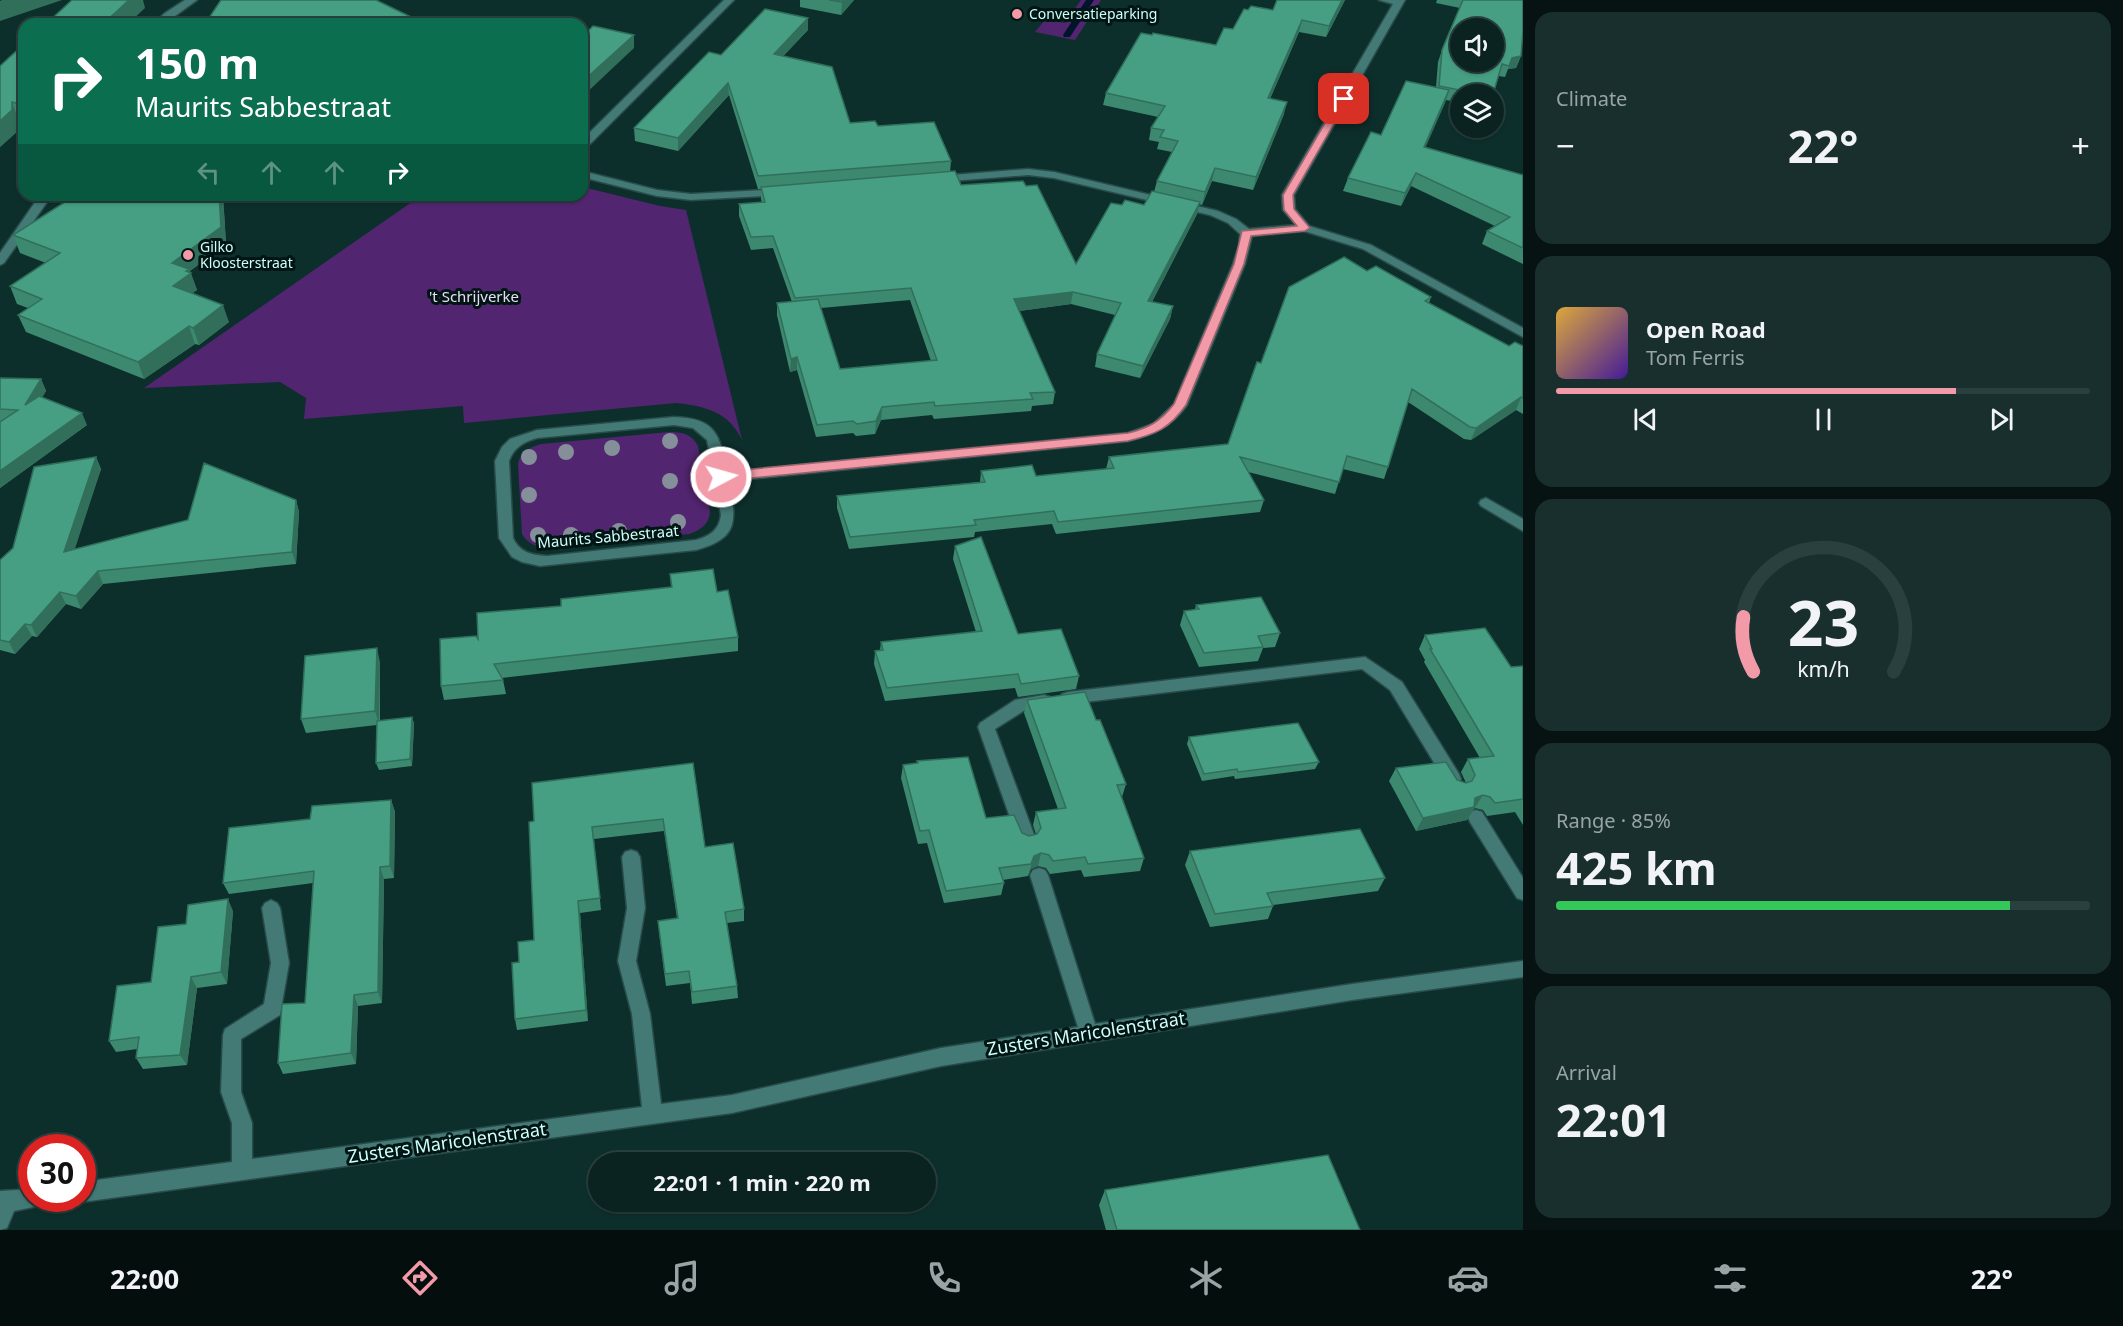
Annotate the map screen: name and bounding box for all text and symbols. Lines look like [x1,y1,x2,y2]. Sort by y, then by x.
place label: Conversatieparking [1029,4,1157,23]
marker: Conversatieparking [1010,7,1024,21]
map controls [1450,18,1504,138]
button: sound [1450,18,1504,72]
text: 150 m [135,34,259,91]
icon: right [36,42,114,120]
pin [1318,73,1369,124]
icon: arrive [1327,82,1360,115]
button: layers [1450,84,1504,138]
text: Climate [1556,85,1627,112]
text: Maurits Sabbestraat [135,88,391,125]
text: 22° [1788,115,1858,176]
text: − [1556,123,1575,168]
text: + [2071,123,2090,168]
icon: left [192,156,225,189]
icon: ahead [255,156,288,189]
icon: ahead [318,156,351,189]
icon: right [381,156,414,189]
place label: Gilko Kloosterstraat [200,237,293,272]
marker: Gilko Kloosterstraat [181,248,195,262]
park label: 't Schrijverke [429,286,519,306]
text: Open Road [1646,314,1766,344]
text: Tom Ferris [1646,344,1745,371]
icon: previous [1629,403,1662,436]
icon: pause [1807,403,1840,436]
icon: next [1985,403,2018,436]
position arrow [689,445,753,509]
street label: Maurits Sabbestraat [536,520,680,552]
text: 23 [1787,579,1859,664]
text: km/h [1797,654,1849,683]
text: Range · 85% [1556,807,1671,834]
text: 425 km [1556,837,1717,898]
street label: Zusters Maricolenstraat [985,1005,1187,1061]
text: Arrival [1556,1059,1617,1086]
text: 22:01 [1556,1089,1672,1150]
street label: Zusters Maricolenstraat [346,1116,548,1168]
speed limit sign: 30 [18,1134,96,1212]
text: 22:01 · 1 min · 220 m [653,1167,871,1197]
icon: directions [399,1257,441,1299]
icon: music [661,1257,703,1299]
icon: phone [923,1257,965,1299]
icon: climate [1185,1257,1227,1299]
icon: car [1447,1257,1489,1299]
icon: filters [1709,1257,1751,1299]
text: 22:00 [110,1260,179,1297]
text: 22° [1971,1260,2013,1297]

